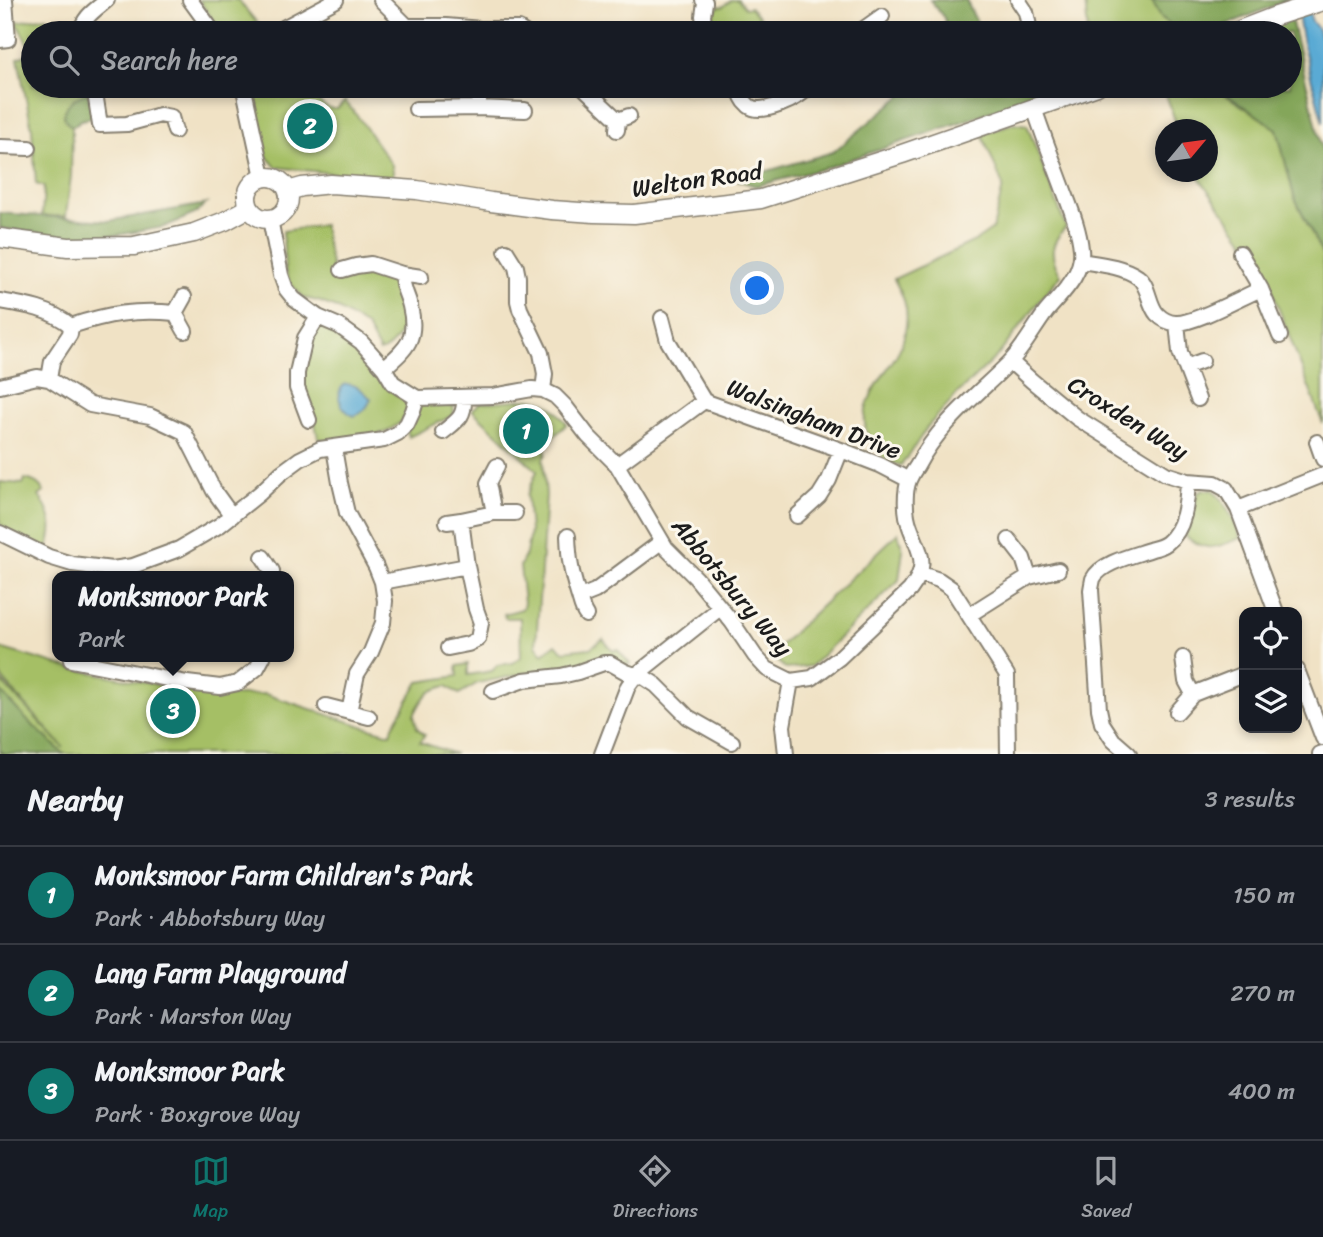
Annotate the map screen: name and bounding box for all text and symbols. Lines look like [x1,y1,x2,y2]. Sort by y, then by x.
search box [21,21,1302,98]
text: Search here [101,37,238,83]
icon: search [45,41,83,79]
pin: 2 [287,100,333,152]
north arrow [1155,119,1218,182]
street label: Welton Road [629,150,767,210]
your location [740,271,774,305]
street label: Croxden Way [1059,364,1197,472]
street label: Walsingham Drive [721,366,907,472]
pin: 1 [503,405,549,457]
street label: Abbotsbury Way [660,507,804,667]
popup [52,571,294,662]
text: Monksmoor Park [78,573,268,619]
map controls [1239,607,1302,733]
button: locate [1239,607,1302,670]
text: Park [78,619,125,660]
button: layers [1239,670,1302,733]
pin: 3 [150,685,196,737]
text: Nearby [28,773,123,827]
text: 3 results [1205,779,1295,820]
text: Monksmoor Farm Children's Park [95,852,473,898]
text: 1 [46,875,56,916]
text: 150 m [1233,875,1295,916]
text: Park · Abbotsbury Way [95,898,325,939]
text: Lang Farm Playground [95,950,346,996]
text: 2 [44,973,58,1014]
text: 270 m [1230,973,1295,1014]
text: Park · Marston Way [95,996,291,1037]
text: Monksmoor Park [95,1048,285,1094]
text: 3 [45,1071,57,1112]
text: 400 m [1228,1071,1295,1112]
text: Park · Boxgrove Way [95,1094,300,1135]
tab: Map [192,1152,230,1227]
tab: Directions [613,1152,698,1227]
tab: Saved [1081,1152,1131,1227]

